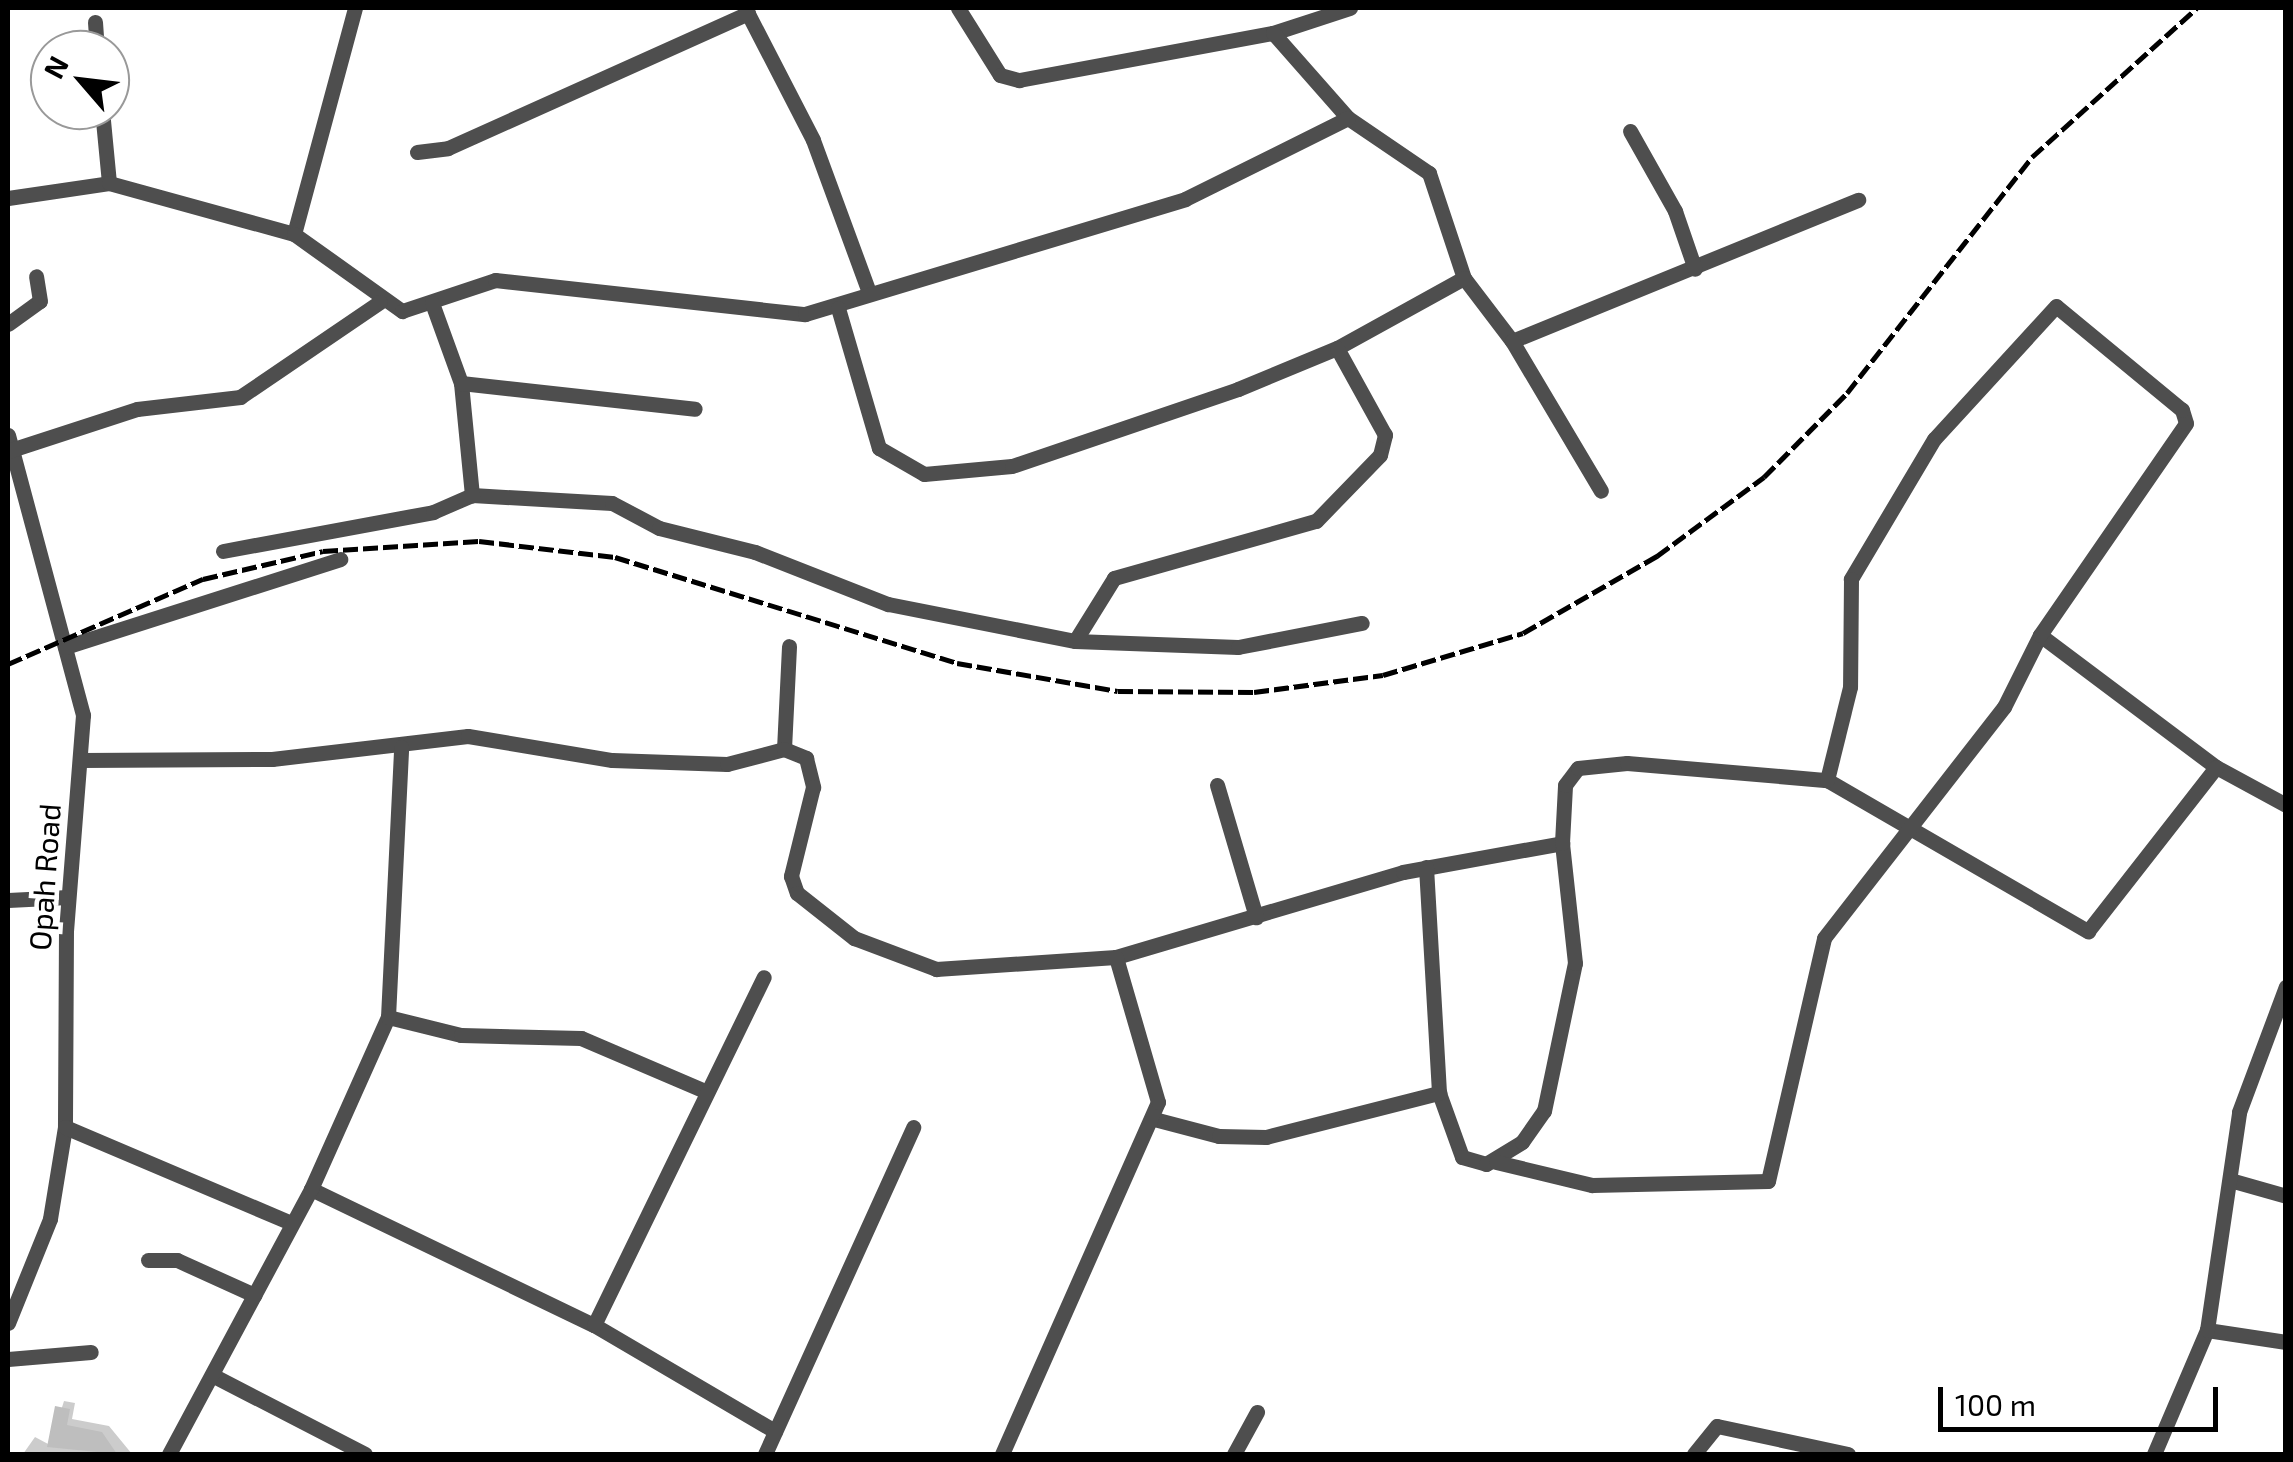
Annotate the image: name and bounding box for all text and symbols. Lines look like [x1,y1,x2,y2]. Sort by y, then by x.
north arrow [30,30,130,130]
text: N [36,50,75,84]
street label: Opah Road [21,802,67,952]
scale bar [1943,1367,2223,1429]
text: 100 m [1955,1386,2036,1422]

